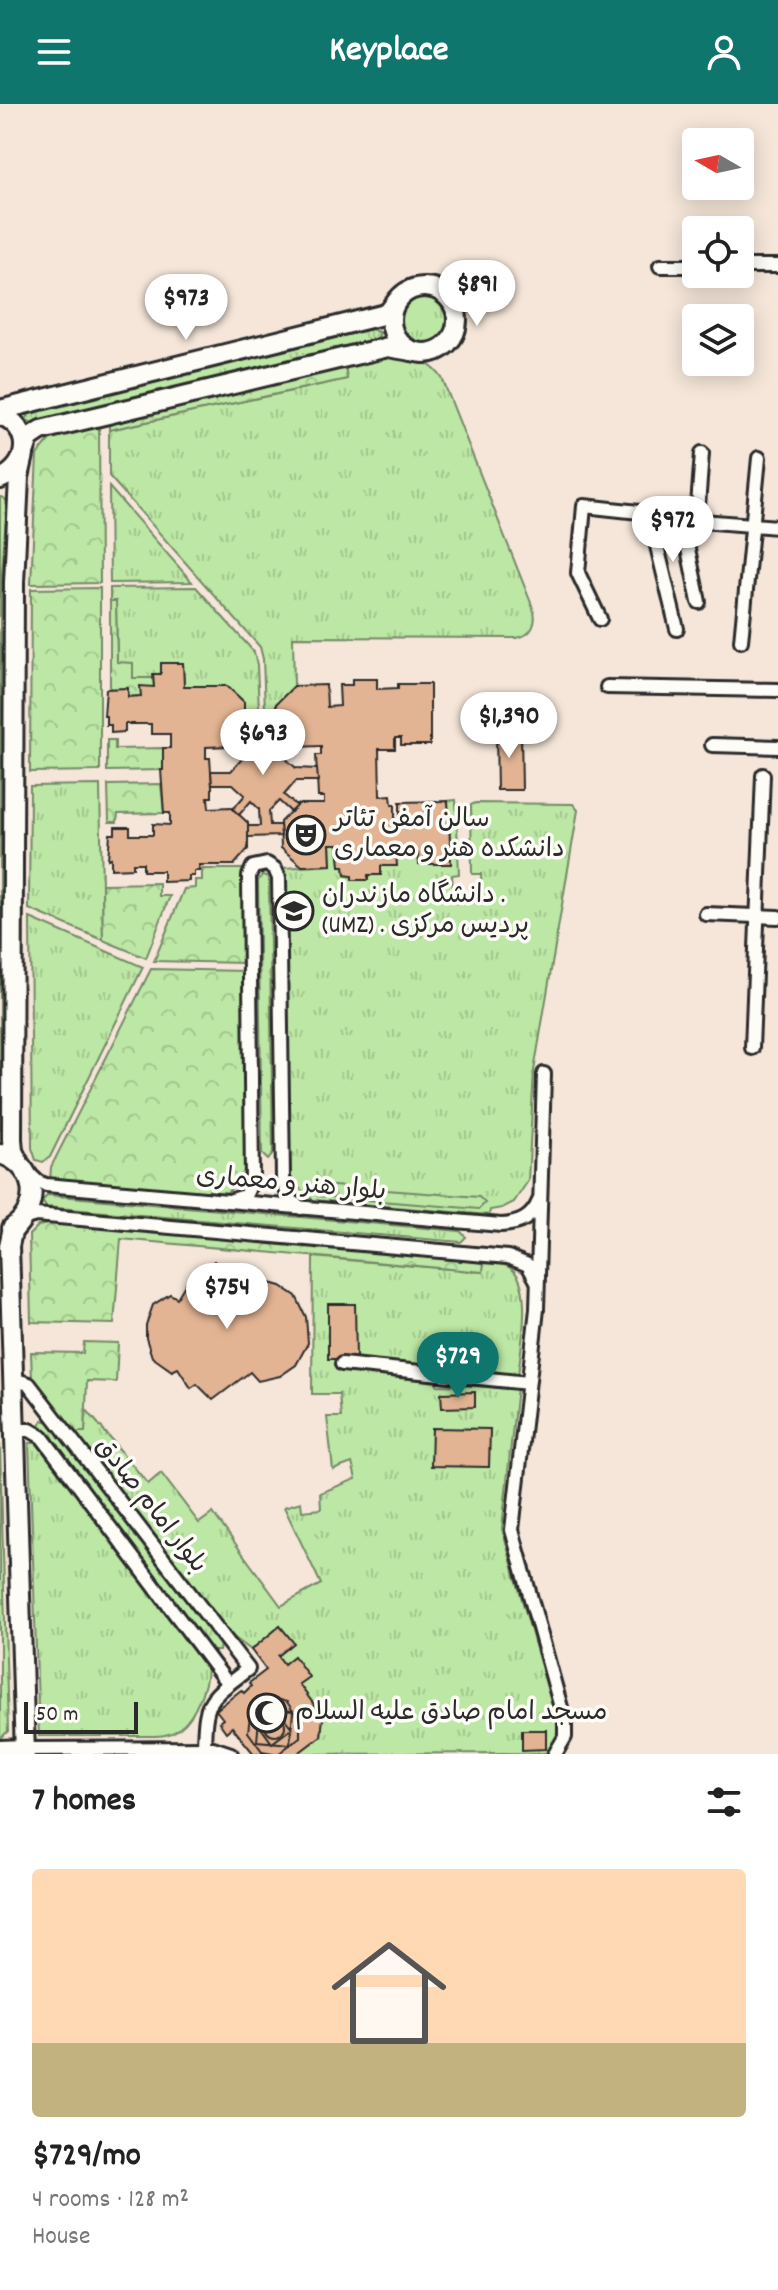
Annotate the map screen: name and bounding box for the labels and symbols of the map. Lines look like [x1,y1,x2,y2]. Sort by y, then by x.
north arrow [682,128,754,200]
pin: $891 [430,260,524,328]
pin: $973 [139,274,233,342]
pin: $972 [626,496,720,564]
pin: $1,390 [444,692,574,760]
pin: $693 [216,709,310,777]
place label: سالن آمفی تئاتر دانشکده هنر و معماری [332,802,565,869]
theatre icon: سالن آمفی تئاتر دانشکده هنر و معماری [285,814,327,856]
place label: دانشگاه مازندران . (UMZ) . پردیس مرکزی [322,878,529,945]
school or university icon: دانشگاه مازندران . (UMZ) . پردیس مرکزی [273,890,315,932]
street label: بلوار هنر و معماری [194,1158,388,1212]
pin: $754 [180,1263,274,1331]
pin: $729 [411,1332,505,1400]
street label: بلوار امام صادق [85,1430,215,1582]
mosque icon: مسجد امام صادق علیه السلام [246,1692,288,1734]
place label: مسجد امام صادق علیه السلام [295,1695,608,1732]
scale bar [24,1698,138,1734]

